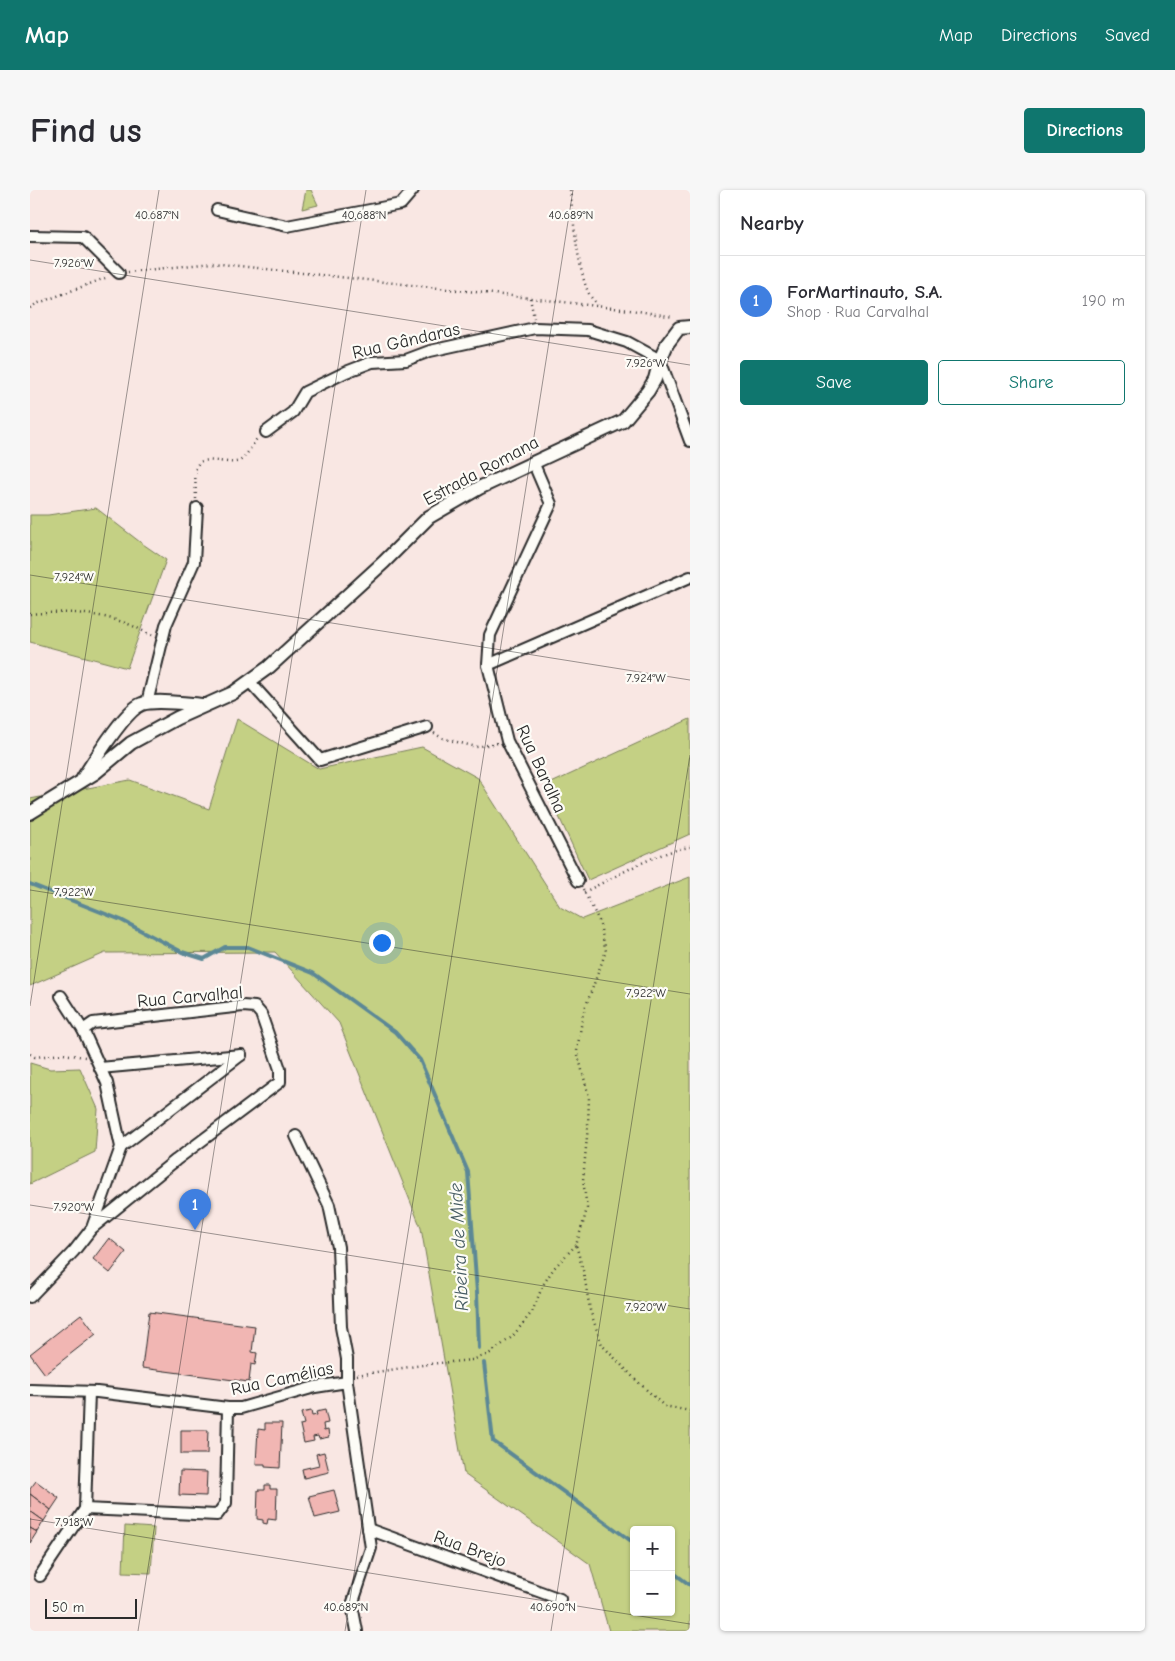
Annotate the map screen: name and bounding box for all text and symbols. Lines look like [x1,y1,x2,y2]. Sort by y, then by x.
text: Map [25,21,69,49]
text: Map [939,25,973,46]
text: Directions [1001,25,1077,46]
text: Saved [1105,25,1150,46]
button: Directions [1024,108,1145,153]
text: Find us [30,110,142,151]
text: 40.687°N [135,208,179,222]
text: 40.688°N [342,208,386,222]
text: 40.689°N [549,208,593,222]
text: Nearby [740,211,804,235]
text: 7.926°W [54,256,95,270]
text: ForMartinauto, S.A. [787,281,943,303]
text: 1 [753,292,759,310]
text: 190 m [1082,292,1125,310]
text: Shop · Rua Carvalhal [787,303,929,321]
street label: Rua Gândaras [350,318,462,364]
text: 7.926°W [626,356,667,370]
button: Save [740,360,928,405]
button: Share [938,360,1125,405]
street label: Estrada Romana [420,432,542,510]
text: 7.924°W [54,570,94,584]
text: 7.924°W [626,671,666,685]
street label: Rua Baralha [511,722,571,816]
text: 7.922°W [54,885,94,899]
your location [369,930,395,956]
street label: Rua Carvalhal [136,982,244,1012]
text: 7.922°W [626,986,666,1000]
water label: Ribeira de Mide [445,1182,473,1312]
pin: 1 [179,1189,211,1230]
text: 7.920°W [54,1200,95,1214]
text: 7.920°W [626,1300,667,1314]
street label: Rua Camélias [229,1358,335,1400]
text: 7.918°W [55,1515,94,1529]
street label: Rua Brejo [431,1526,509,1572]
map controls [630,1526,675,1616]
button: + [630,1526,675,1571]
button: − [630,1571,675,1616]
scale bar [45,1596,138,1619]
text: 50 m [52,1599,84,1616]
text: 40.689°N [324,1600,368,1614]
text: 40.690°N [530,1600,576,1614]

